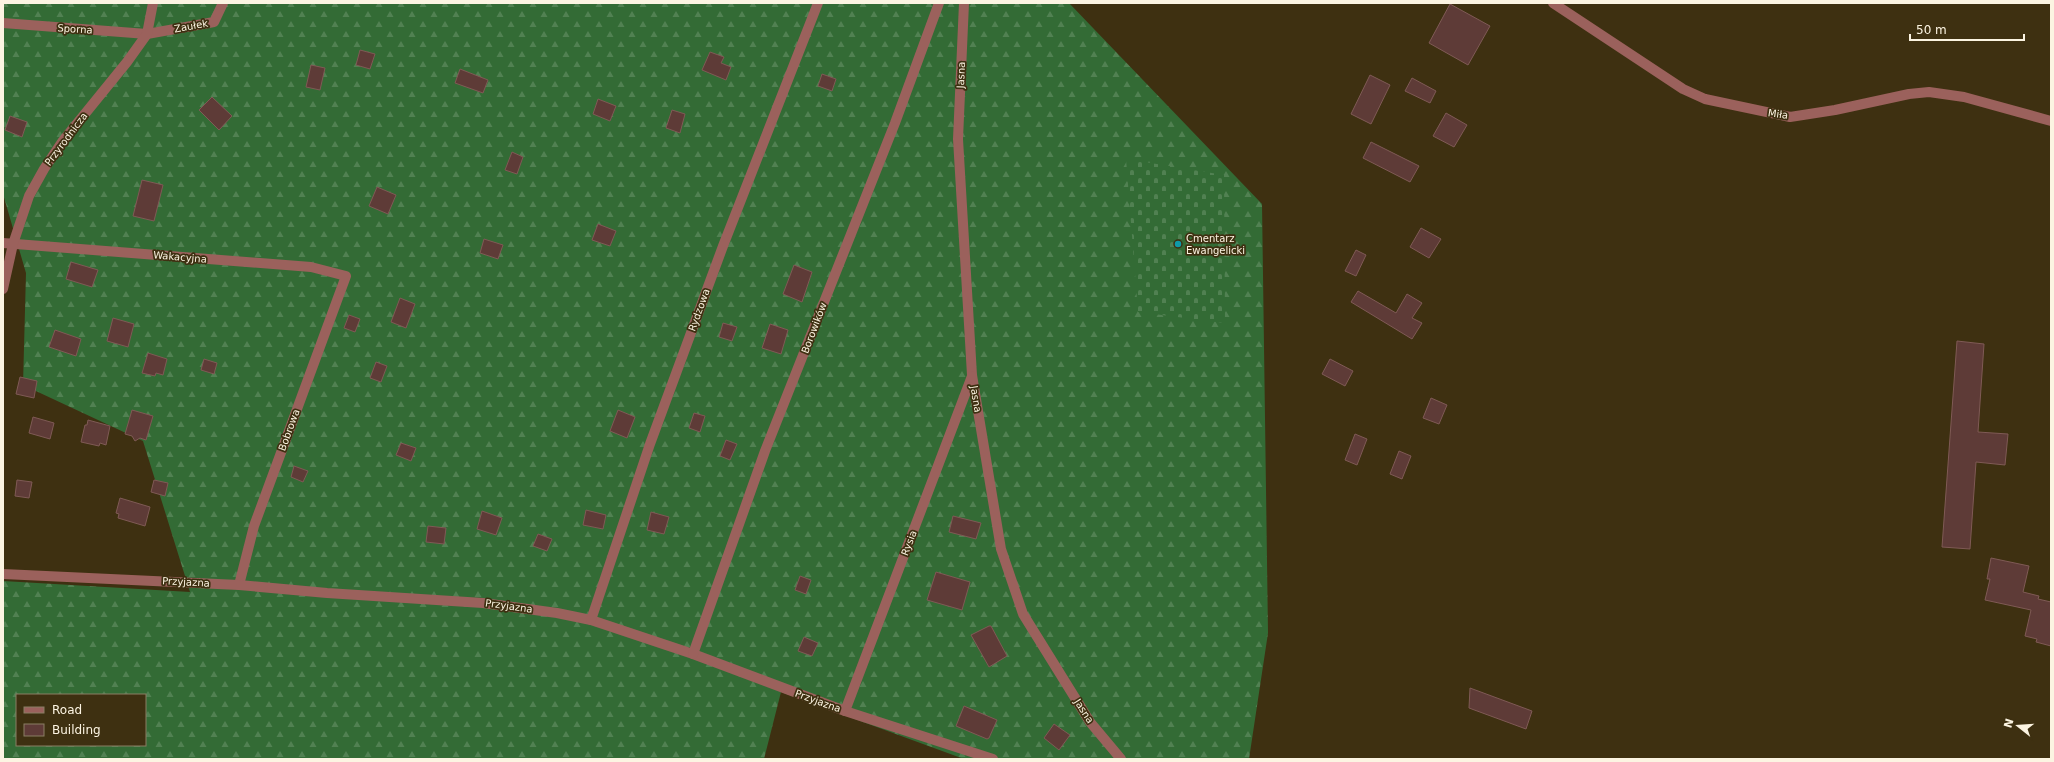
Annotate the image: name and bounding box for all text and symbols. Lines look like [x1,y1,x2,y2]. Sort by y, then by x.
scale bar [1910,16,2024,42]
street label: Zaułek [173,18,209,34]
street label: Sporna [57,22,93,36]
text: 50 m [1916,23,1947,37]
street label: Jasna [955,61,967,90]
street label: Miła [1767,107,1789,121]
street label: Przyrodnicza [43,110,89,168]
place label: Cmentarz Ewangelicki [1186,233,1245,256]
marker: Cmentarz Ewangelicki [1173,239,1183,249]
street label: Wakacyjna [153,249,207,265]
street label: Rydzowa [686,287,712,333]
street label: Borowików [799,301,829,355]
street label: Jasna [968,384,984,413]
street label: Bobrowa [276,408,302,452]
street label: Rysia [899,529,919,557]
street label: Przyjazna [162,575,210,589]
street label: Przyjazna [485,597,533,615]
street label: Przyjazna [794,688,842,714]
legend [16,694,146,746]
street label: Jasna [1072,696,1096,725]
text: Road [52,703,82,717]
north arrow [1998,706,2038,746]
text: N [2001,717,2016,730]
text: Building [52,723,101,737]

